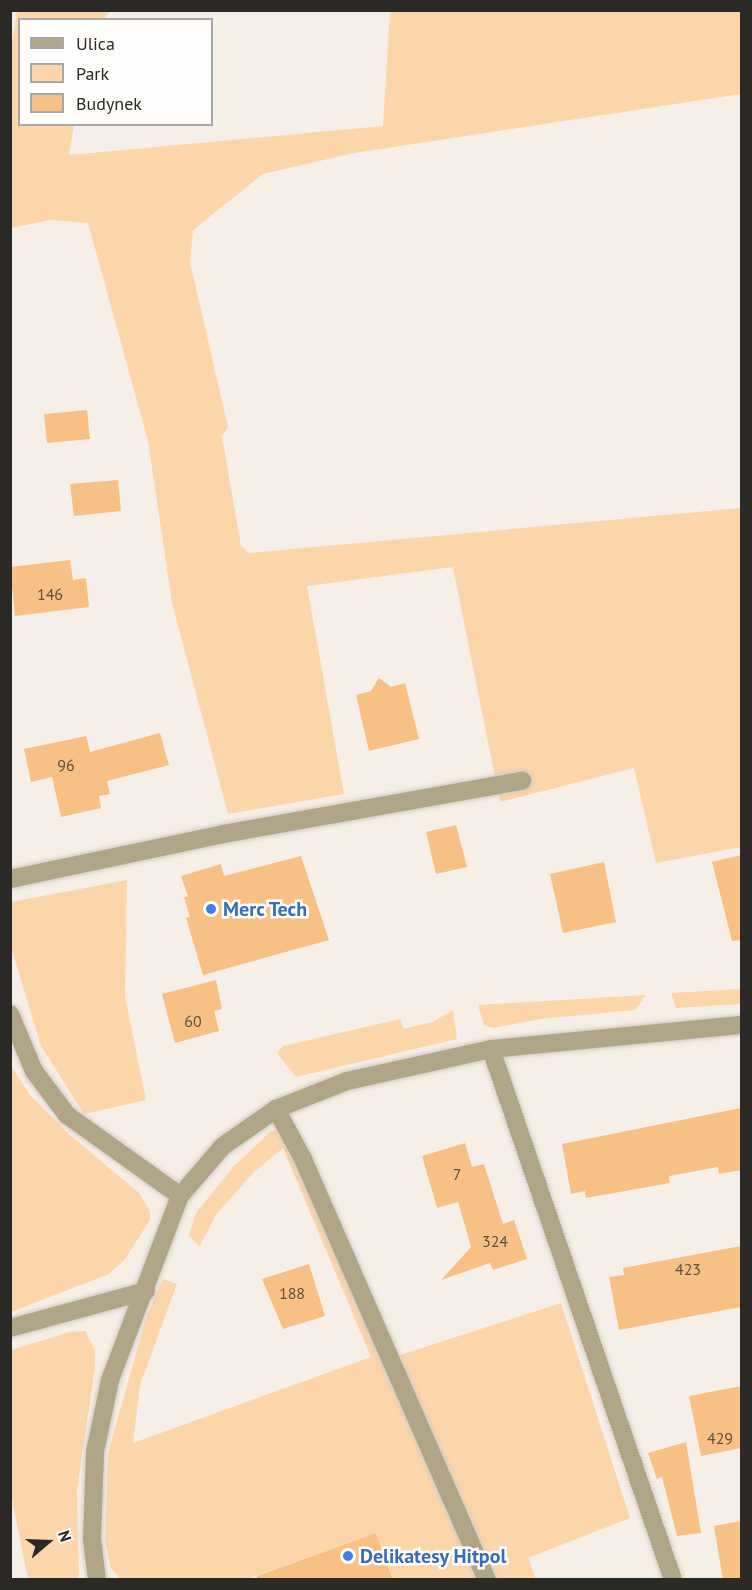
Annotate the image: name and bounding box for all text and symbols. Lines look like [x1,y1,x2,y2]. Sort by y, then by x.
legend [18,18,213,126]
text: Ulica [76,32,115,55]
text: Park [76,62,109,85]
text: Budynek [76,92,142,115]
house number: 146 [37,584,63,604]
house number: 96 [57,755,75,775]
place label: Merc Tech [223,897,308,921]
marker: Merc Tech [204,902,218,916]
house number: 60 [184,1011,202,1031]
house number: 7 [453,1164,461,1184]
house number: 324 [482,1231,508,1251]
house number: 423 [675,1259,701,1279]
house number: 188 [279,1283,305,1303]
house number: 429 [707,1428,733,1448]
north arrow [18,1512,78,1572]
text: N [54,1528,76,1544]
place label: Delikatesy Hitpol [360,1544,507,1568]
marker: Delikatesy Hitpol [341,1549,355,1563]

